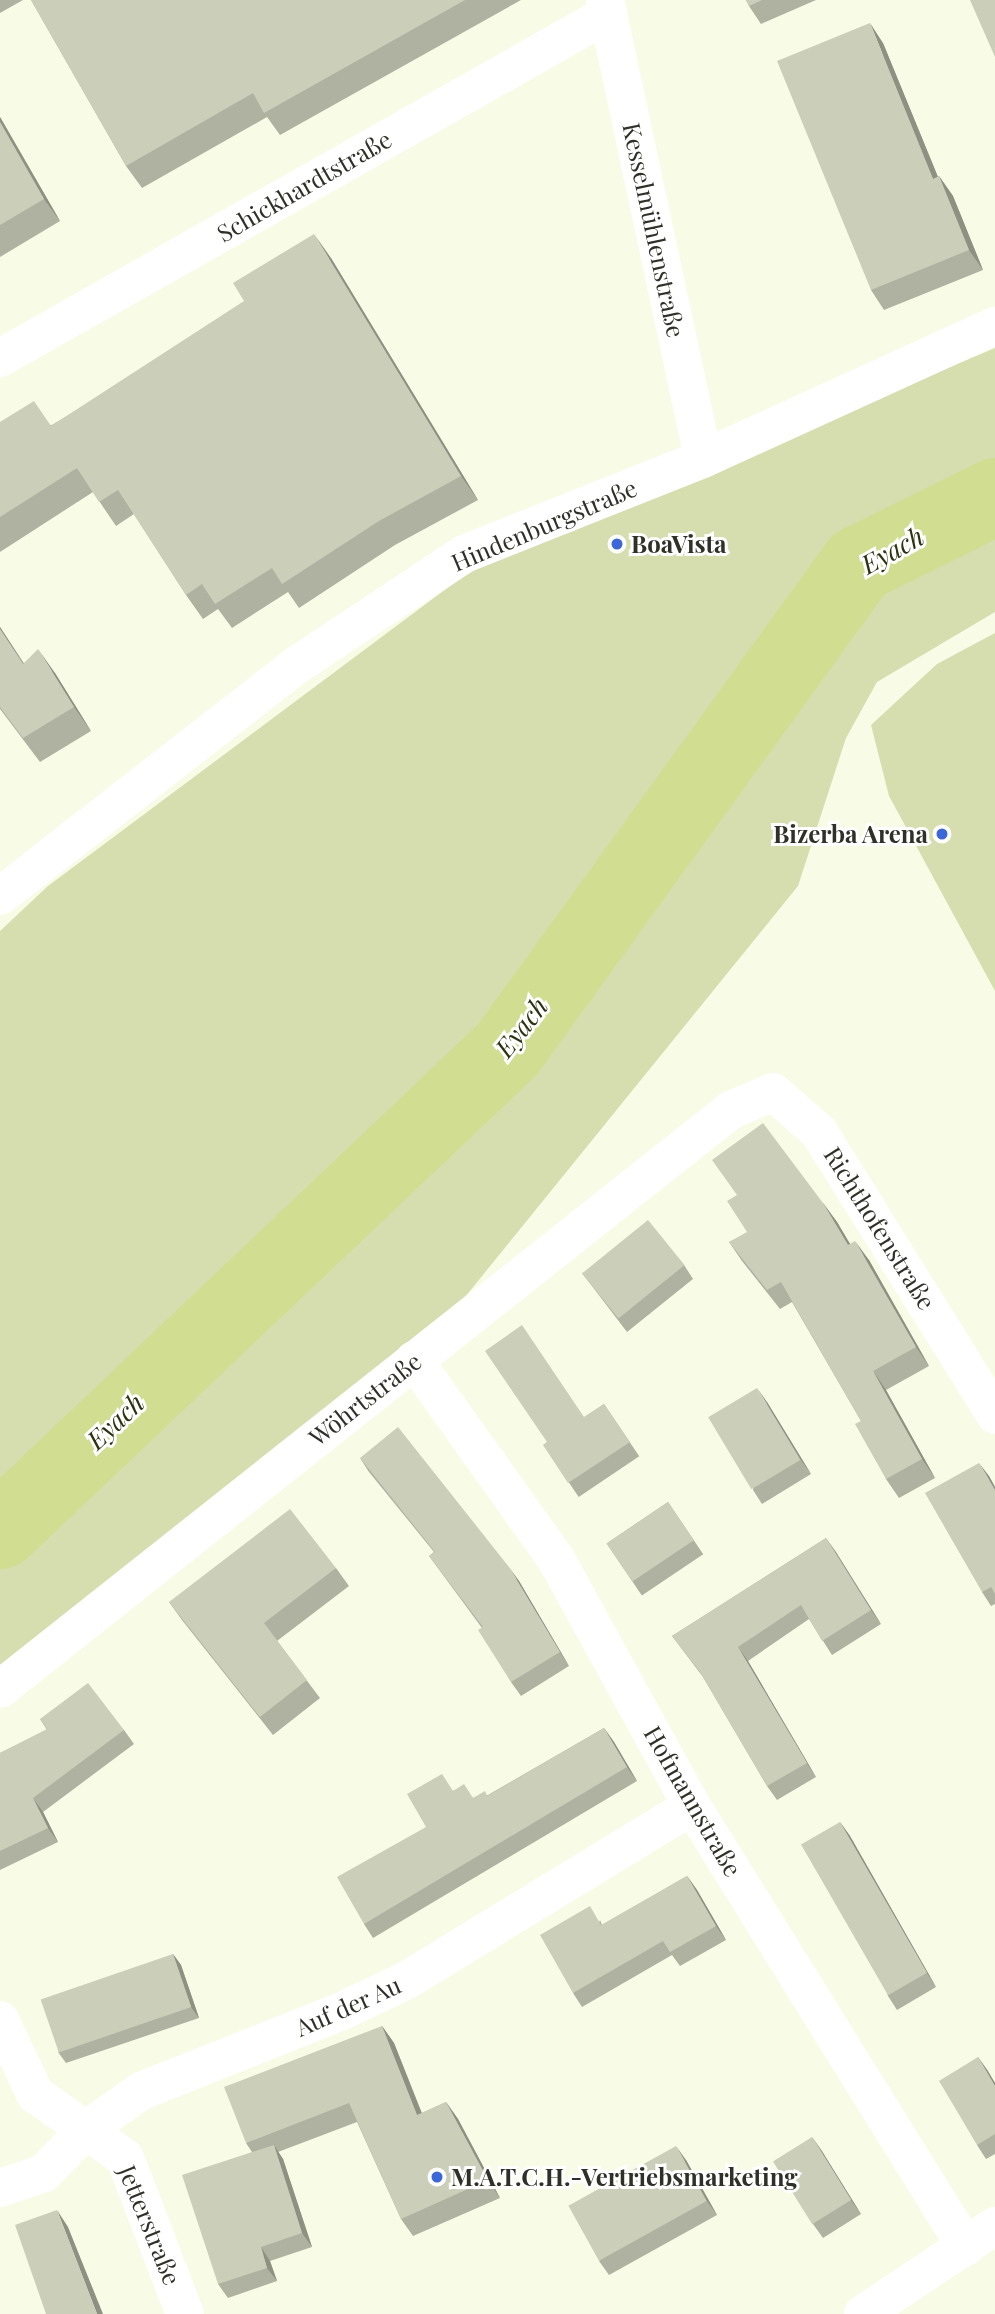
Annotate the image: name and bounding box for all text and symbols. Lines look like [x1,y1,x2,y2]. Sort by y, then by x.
street label: Kesselmühlenstraße [617,120,691,340]
street label: Schickhardtstraße [212,124,396,248]
street label: Hindenburgstraße [447,473,641,577]
water label: Eyach [855,520,929,580]
place label: BoaVista [631,530,726,558]
marker: BoaVista [609,536,625,552]
place label: Bizerba Arena [772,820,928,848]
marker: Bizerba Arena [934,826,950,842]
water label: Eyach [488,991,554,1063]
street label: Richthofenstraße [818,1141,942,1315]
street label: Wöhrtstraße [303,1346,427,1452]
water label: Eyach [80,1387,150,1455]
street label: Hofmannstraße [638,1721,748,1881]
street label: Auf der Au [290,1970,406,2042]
street label: Jetterstraße [113,2161,187,2289]
place label: M.A.T.C.H.-Vertriebsmarketing [451,2163,797,2191]
marker: M.A.T.C.H.-Vertriebsmarketing [429,2169,445,2185]

